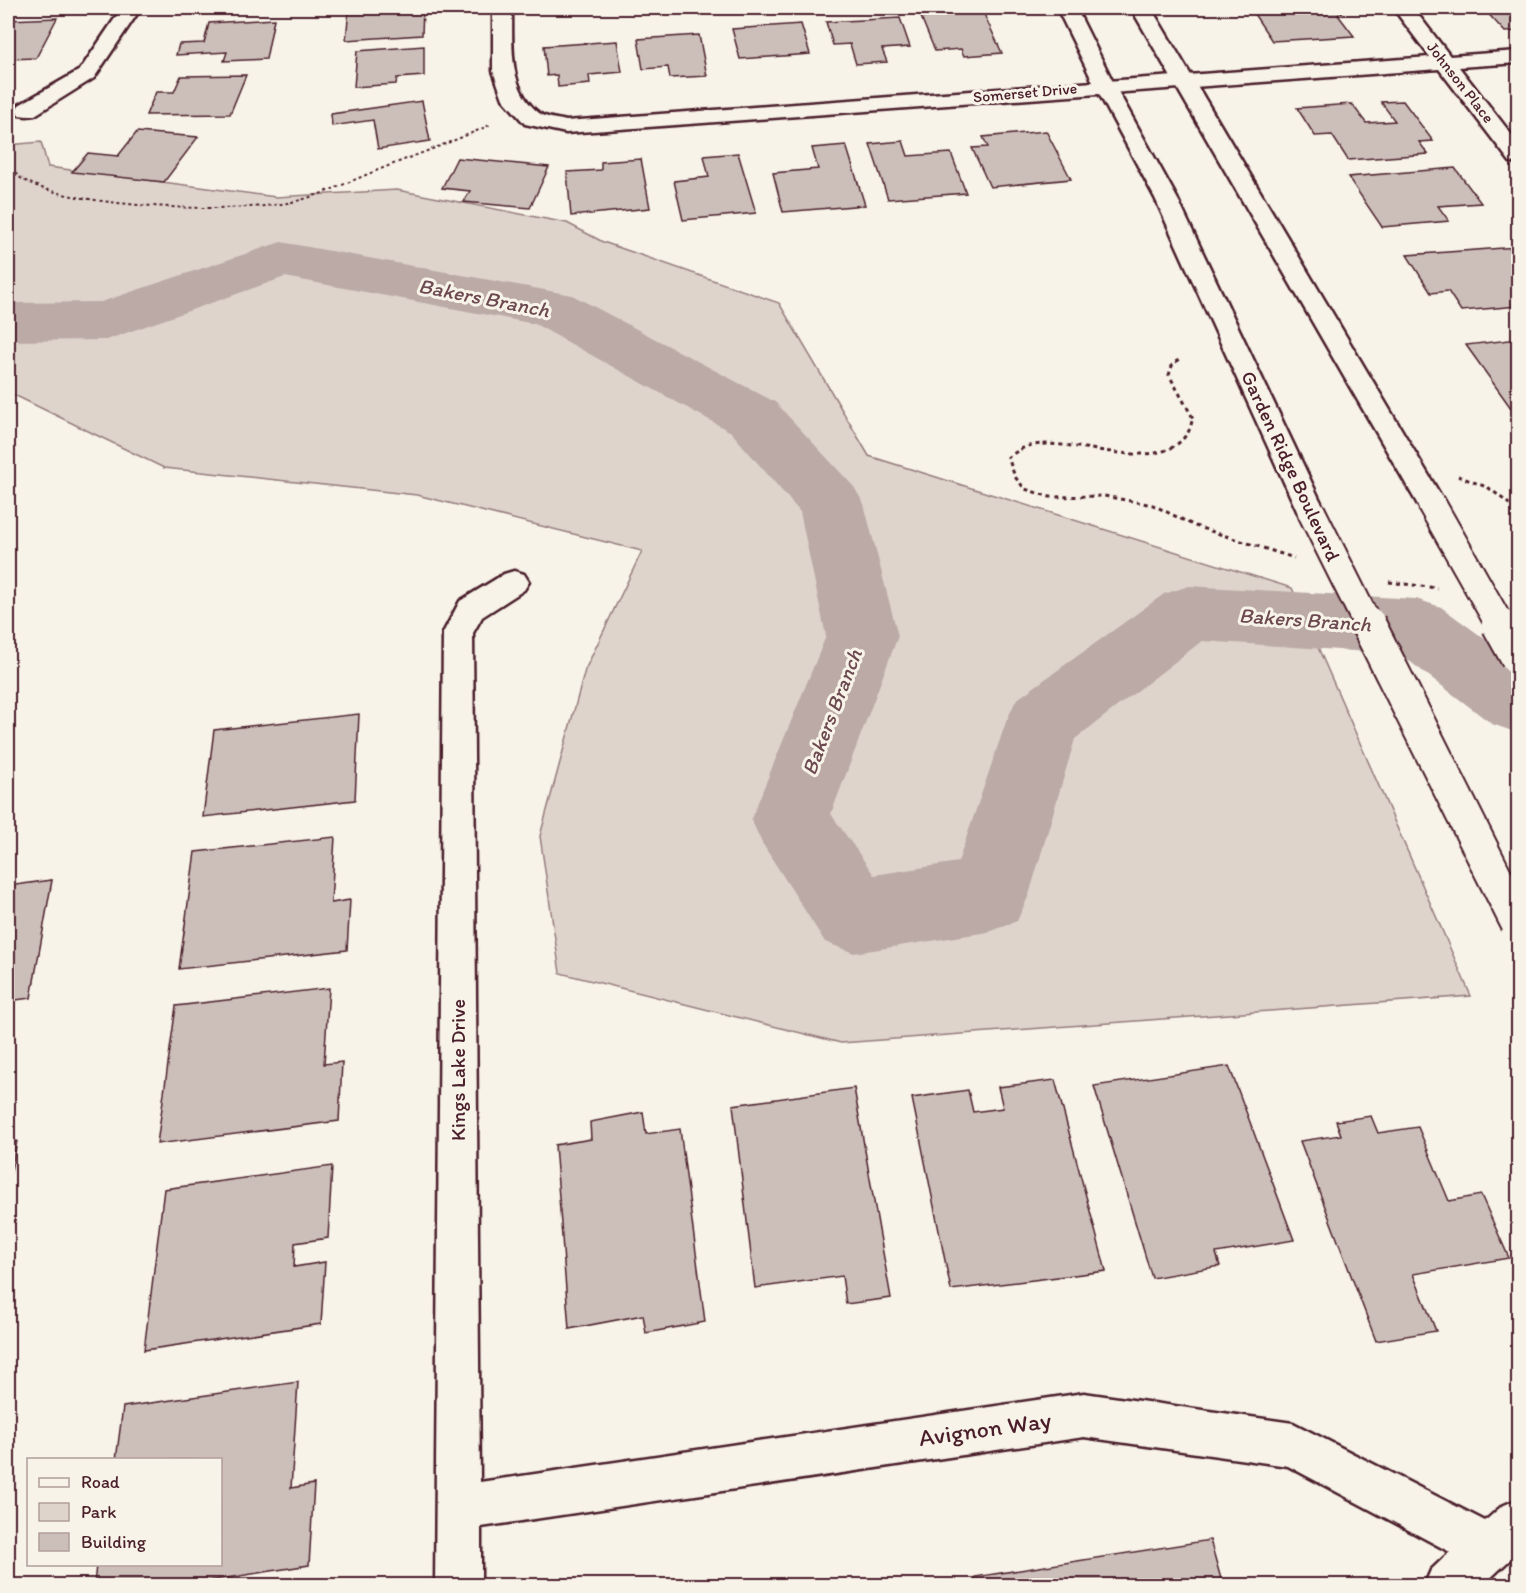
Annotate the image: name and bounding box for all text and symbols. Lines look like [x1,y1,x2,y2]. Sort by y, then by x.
street label: Johnson Place [1423,38,1498,127]
street label: Somerset Drive [972,78,1078,107]
water label: Bakers Branch [417,273,552,323]
street label: Garden Ridge Boulevard [1236,367,1346,565]
water label: Bakers Branch [1238,602,1373,637]
water label: Bakers Branch [796,645,867,778]
street label: Kings Lake Drive [446,999,470,1141]
street label: Avignon Way [917,1405,1053,1452]
legend [27,1458,222,1566]
text: Road [81,1471,120,1493]
text: Park [81,1501,116,1523]
text: Building [81,1531,147,1553]

